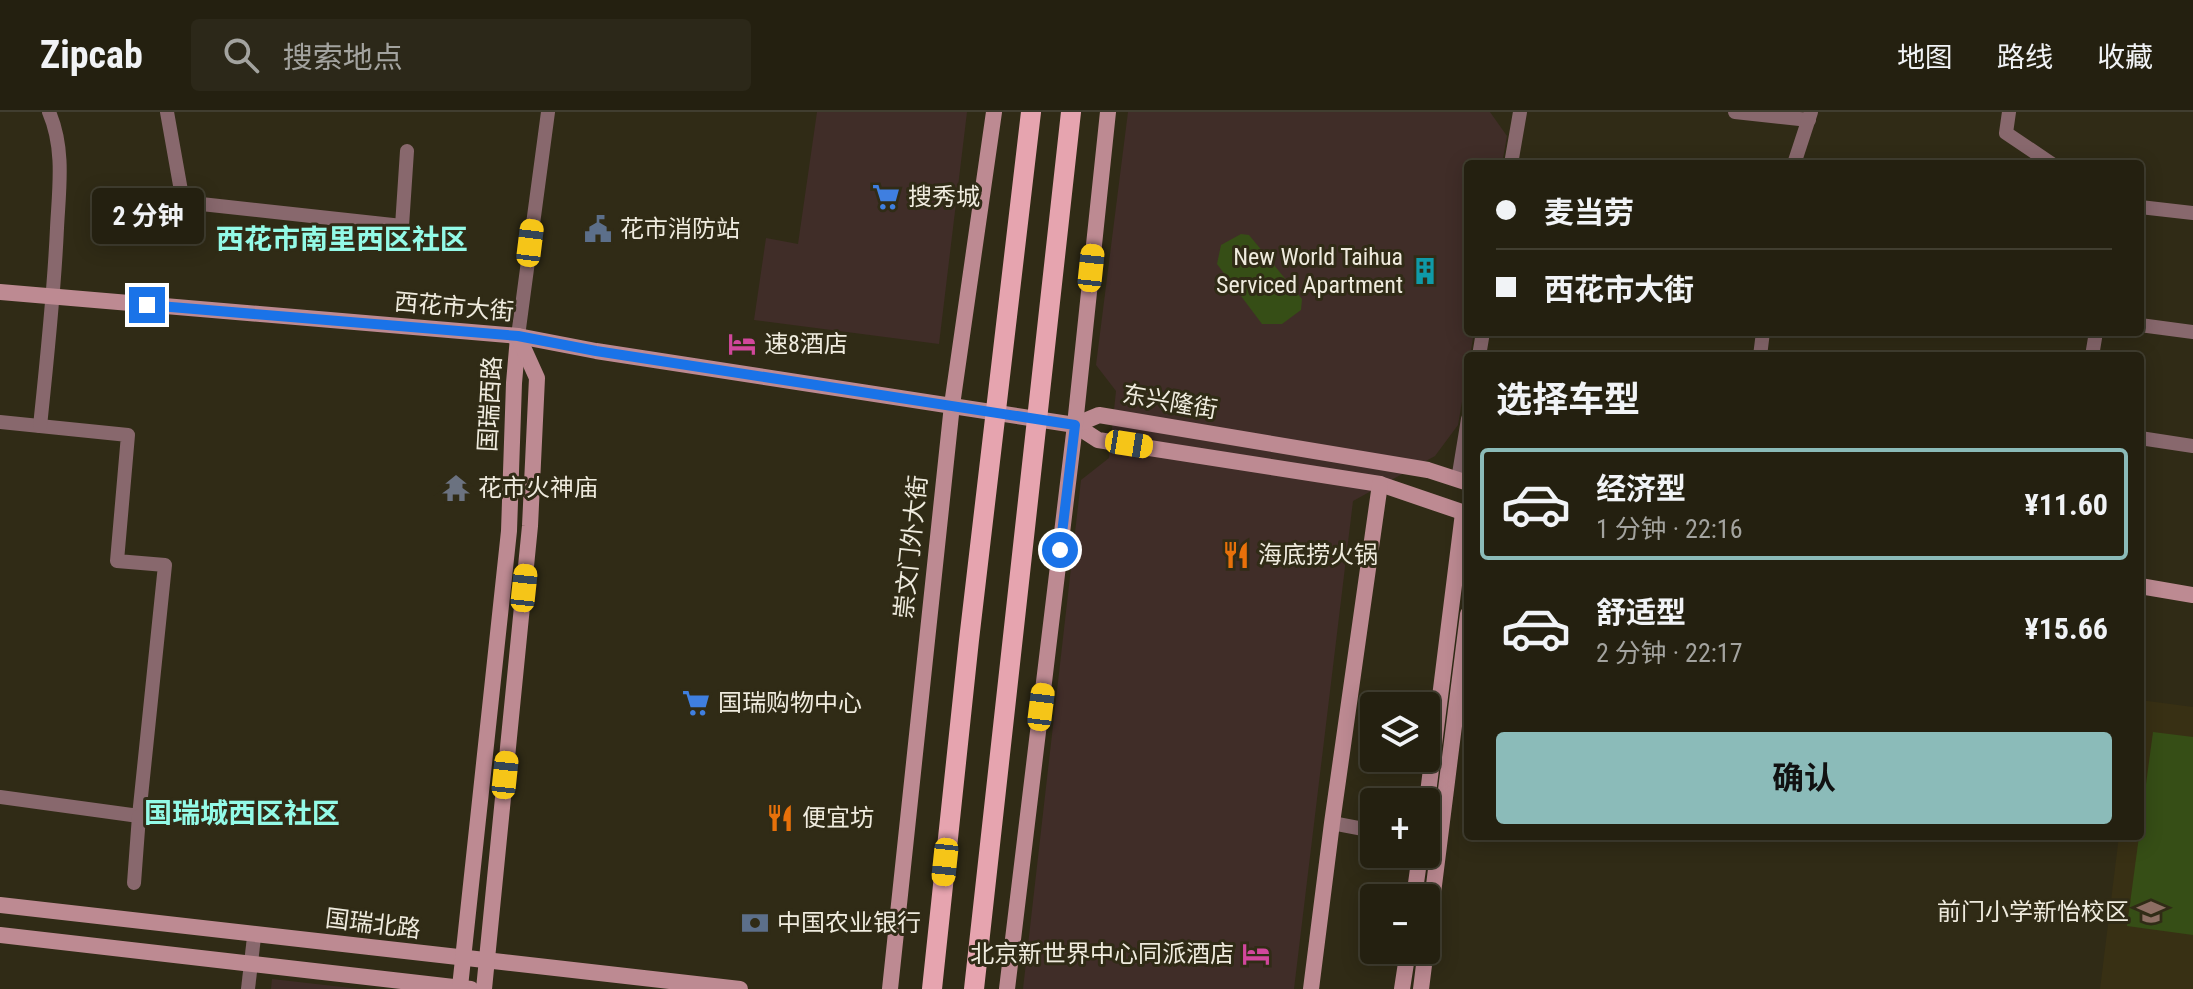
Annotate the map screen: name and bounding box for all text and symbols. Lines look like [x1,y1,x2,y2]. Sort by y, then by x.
search box [191,19,751,91]
text: Zipcab [40,33,143,77]
icon: search [219,33,263,77]
text: 搜索地点 [283,40,403,75]
text: 地图 [1897,41,1953,74]
text: 路线 [1997,41,2053,74]
text: 收藏 [2097,41,2153,74]
supermarket icon: 搜秀城 [871,182,901,212]
place label: 搜秀城 [908,183,980,211]
callout: 2 分钟 [91,189,203,245]
text: 麦当劳 [1544,195,1634,230]
text: 2 分钟 [112,201,184,231]
public building icon: 花市消防站 [583,214,613,244]
place label: 花市消防站 [620,215,740,243]
car [515,218,545,268]
district label: 西花市南里西区社区 [216,223,468,256]
car [1077,243,1105,293]
place label: New World Taihua Serviced Apartment [1216,243,1403,299]
building icon: New World Taihua Serviced Apartment [1410,256,1440,286]
text: 西花市大街 [1544,272,1694,307]
route end [129,287,165,323]
street label: 西花市大街 [393,288,515,326]
hotel icon: 速8酒店 [727,329,757,359]
place label: 速8酒店 [764,330,848,358]
street label: 国瑞西路 [474,355,506,453]
text: 选择车型 [1496,379,1640,421]
street label: 东兴隆街 [1120,380,1220,424]
car [1103,428,1155,460]
icon: car [1500,468,1572,540]
text: 经济型 [1596,471,1686,506]
temple icon: 花市火神庙 [441,473,471,503]
place label: 花市火神庙 [478,474,598,502]
street label: 崇文门外大街 [890,474,932,620]
text: ¥11.60 [2024,487,2108,522]
text: 1 分钟 · 22:16 [1596,514,1742,544]
route start [1042,532,1078,568]
restaurant icon: 海底捞火锅 [1221,540,1251,570]
place label: 海底捞火锅 [1258,541,1378,569]
car [510,563,538,613]
icon: car [1500,592,1572,664]
text: 舒适型 [1596,595,1686,630]
text: ¥15.66 [2024,611,2108,646]
text: 2 分钟 · 22:17 [1596,638,1742,668]
car [1026,682,1056,732]
supermarket icon: 国瑞购物中心 [681,688,711,718]
place label: 国瑞购物中心 [718,689,862,717]
map controls [1360,692,1440,964]
button: layers [1360,692,1440,772]
button: 确认 [1496,732,2112,824]
car [491,750,519,800]
button: + [1360,788,1440,868]
district label: 国瑞城西区社区 [144,797,340,830]
restaurant icon: 便宜坊 [765,803,795,833]
place label: 便宜坊 [802,804,874,832]
car [931,837,959,887]
button: − [1360,884,1440,964]
school or university icon: 前门小学新怡校区 [2136,897,2166,927]
place label: 前门小学新怡校区 [1937,898,2129,926]
street label: 国瑞北路 [324,904,422,944]
bank icon: 中国农业银行 [740,908,770,938]
place label: 中国农业银行 [777,909,921,937]
hotel icon: 北京新世界中心同派酒店 [1241,939,1271,969]
place label: 北京新世界中心同派酒店 [970,940,1234,968]

